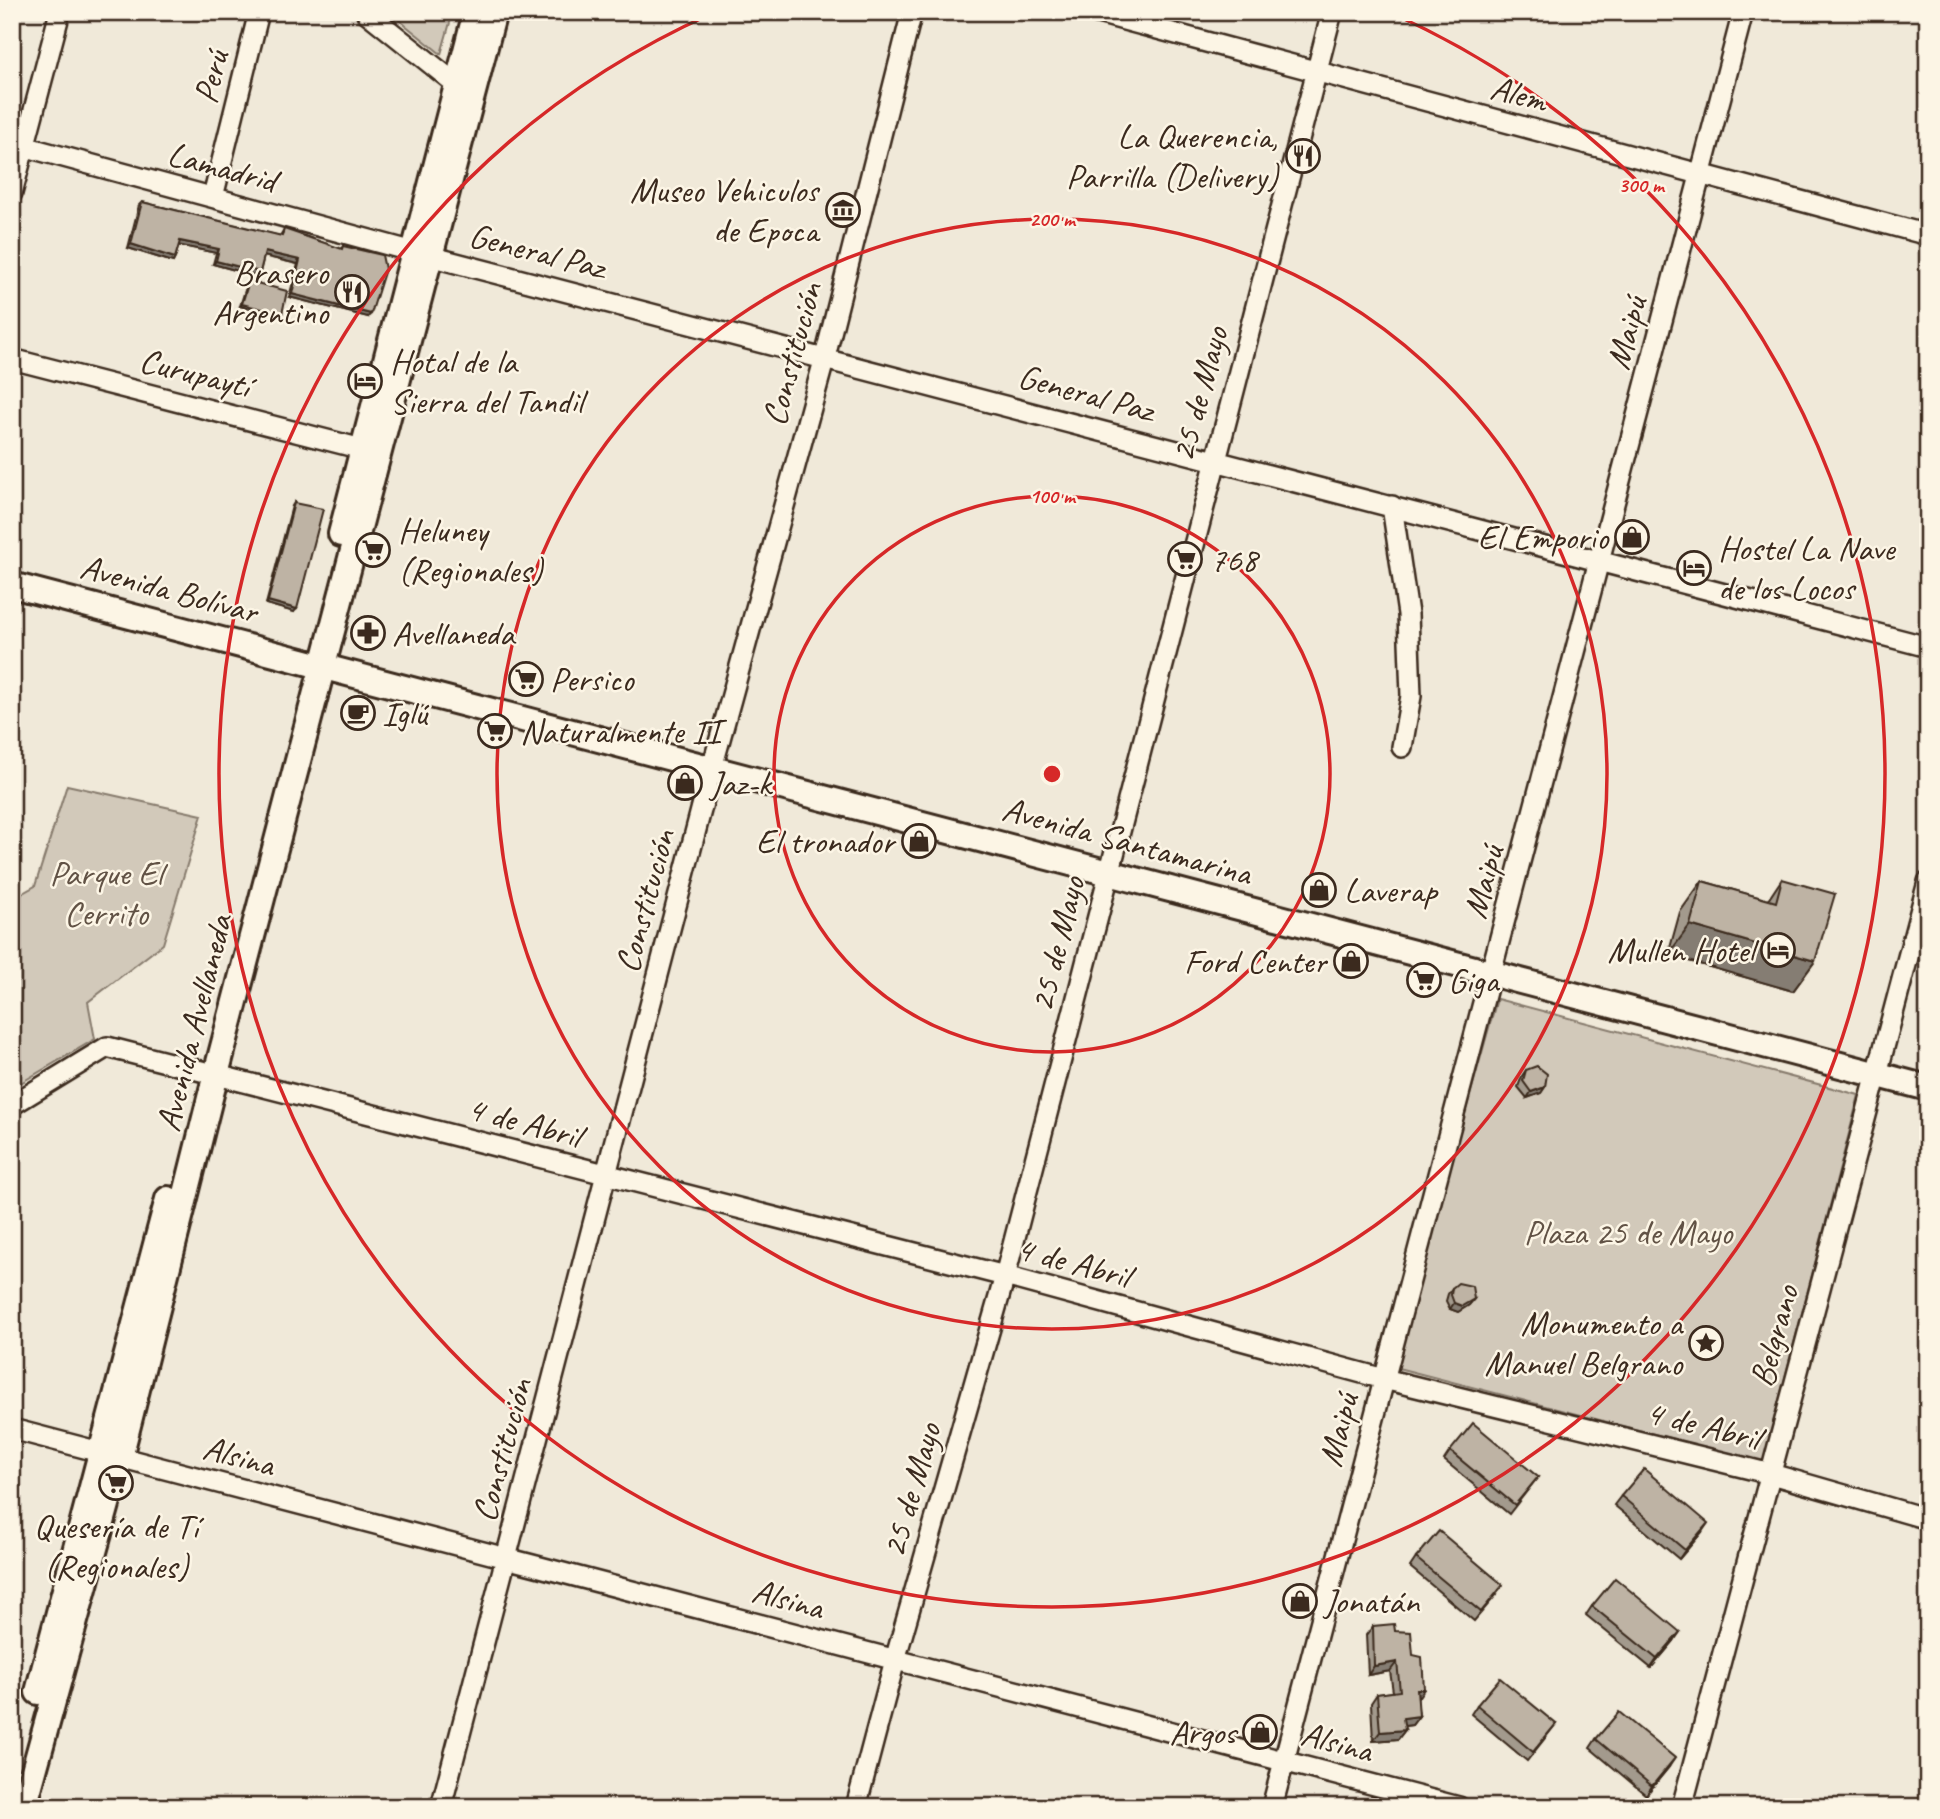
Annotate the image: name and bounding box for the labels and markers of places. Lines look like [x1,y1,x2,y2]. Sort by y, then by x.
place label: La Querencia, Parrilla (Delivery) [1066,114,1280,199]
restaurant icon: La Querencia, Parrilla (Delivery) [1284,137,1322,175]
place label: Museo Vehiculos de Epoca [630,168,821,253]
museum icon: Museo Vehiculos de Epoca [824,191,862,229]
place label: Brasero Argentino [212,250,330,335]
restaurant icon: Brasero Argentino [333,273,371,311]
place label: Hotal de la Sierra del Tandil [390,339,589,424]
hotel icon: Hotal de la Sierra del Tandil [346,362,384,400]
place label: Heluney (Regionales) [398,508,545,593]
place label: El Emporio [1478,515,1610,560]
shop icon: El Emporio [1613,518,1651,556]
place label: Hostel La Nave de los Locos [1718,526,1897,611]
supermarket icon: Heluney (Regionales) [354,531,392,569]
place label: 768 [1210,537,1261,582]
supermarket icon: 768 [1166,540,1204,578]
hotel icon: Hostel La Nave de los Locos [1675,549,1713,587]
place label: Avellaneda [392,611,517,656]
pharmacy icon: Avellaneda [349,614,387,652]
place label: Persico [550,657,635,702]
supermarket icon: Persico [507,660,545,698]
place label: Iglú [382,691,430,736]
cafe icon: Iglú [339,694,377,732]
place label: Naturalmente II [520,709,728,754]
supermarket icon: Naturalmente II [476,712,514,750]
place label: Jaz-k [708,761,774,806]
centre of rings [1040,762,1064,786]
shop icon: Jaz-k [666,764,704,802]
place label: El tronador [756,819,896,864]
shop icon: El tronador [900,822,938,860]
place label: Laverap [1344,868,1439,913]
shop icon: Laverap [1300,871,1338,909]
place label: Mullen Hotel [1607,928,1760,973]
hotel icon: Mullen Hotel [1759,931,1797,969]
place label: Ford Center [1184,939,1328,984]
shop icon: Ford Center [1332,942,1370,980]
place label: Giga [1448,958,1500,1003]
supermarket icon: Giga [1405,961,1443,999]
place label: Monumento a Manuel Belgrano [1484,1301,1684,1386]
place icon: Monumento a Manuel Belgrano [1687,1324,1725,1362]
supermarket icon: Quesería de Tí (Regionales) [97,1464,135,1502]
place label: Quesería de Tí (Regionales) [34,1504,205,1589]
place label: Jonatán [1322,1579,1420,1624]
shop icon: Jonatán [1281,1582,1319,1620]
place label: Argos [1169,1710,1239,1755]
shop icon: Argos [1241,1713,1279,1751]

